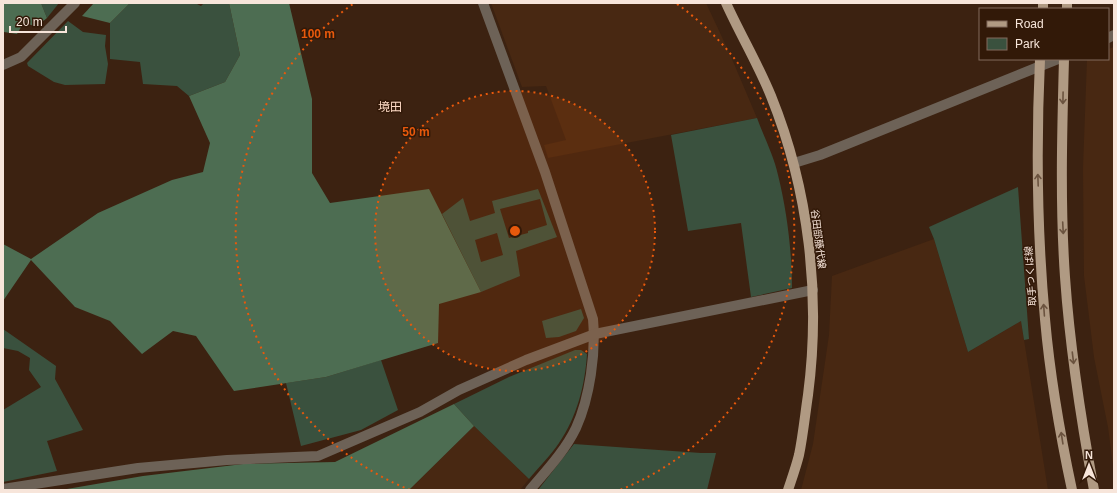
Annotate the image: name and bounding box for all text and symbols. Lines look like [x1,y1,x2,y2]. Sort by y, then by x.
scale bar [10,8,66,34]
legend [979,8,1109,60]
text: 20 m [16,15,43,29]
text: Road [1015,17,1044,31]
text: 100 m [301,27,335,41]
text: Park [1015,37,1041,51]
one-way arrow [1059,91,1066,104]
district label: 境田 [378,100,402,114]
text: 50 m [402,125,430,139]
one-way arrow [1034,174,1041,187]
street label: 谷田部藤代線 [809,209,828,270]
one-way arrow [1059,221,1067,234]
centre of rings [508,224,522,238]
street label: 取手つくば線 [1023,246,1038,306]
one-way arrow [1041,304,1048,317]
one-way arrow [1069,351,1077,364]
one-way arrow [1058,432,1066,445]
north arrow [1069,445,1109,485]
text: N [1085,449,1093,461]

